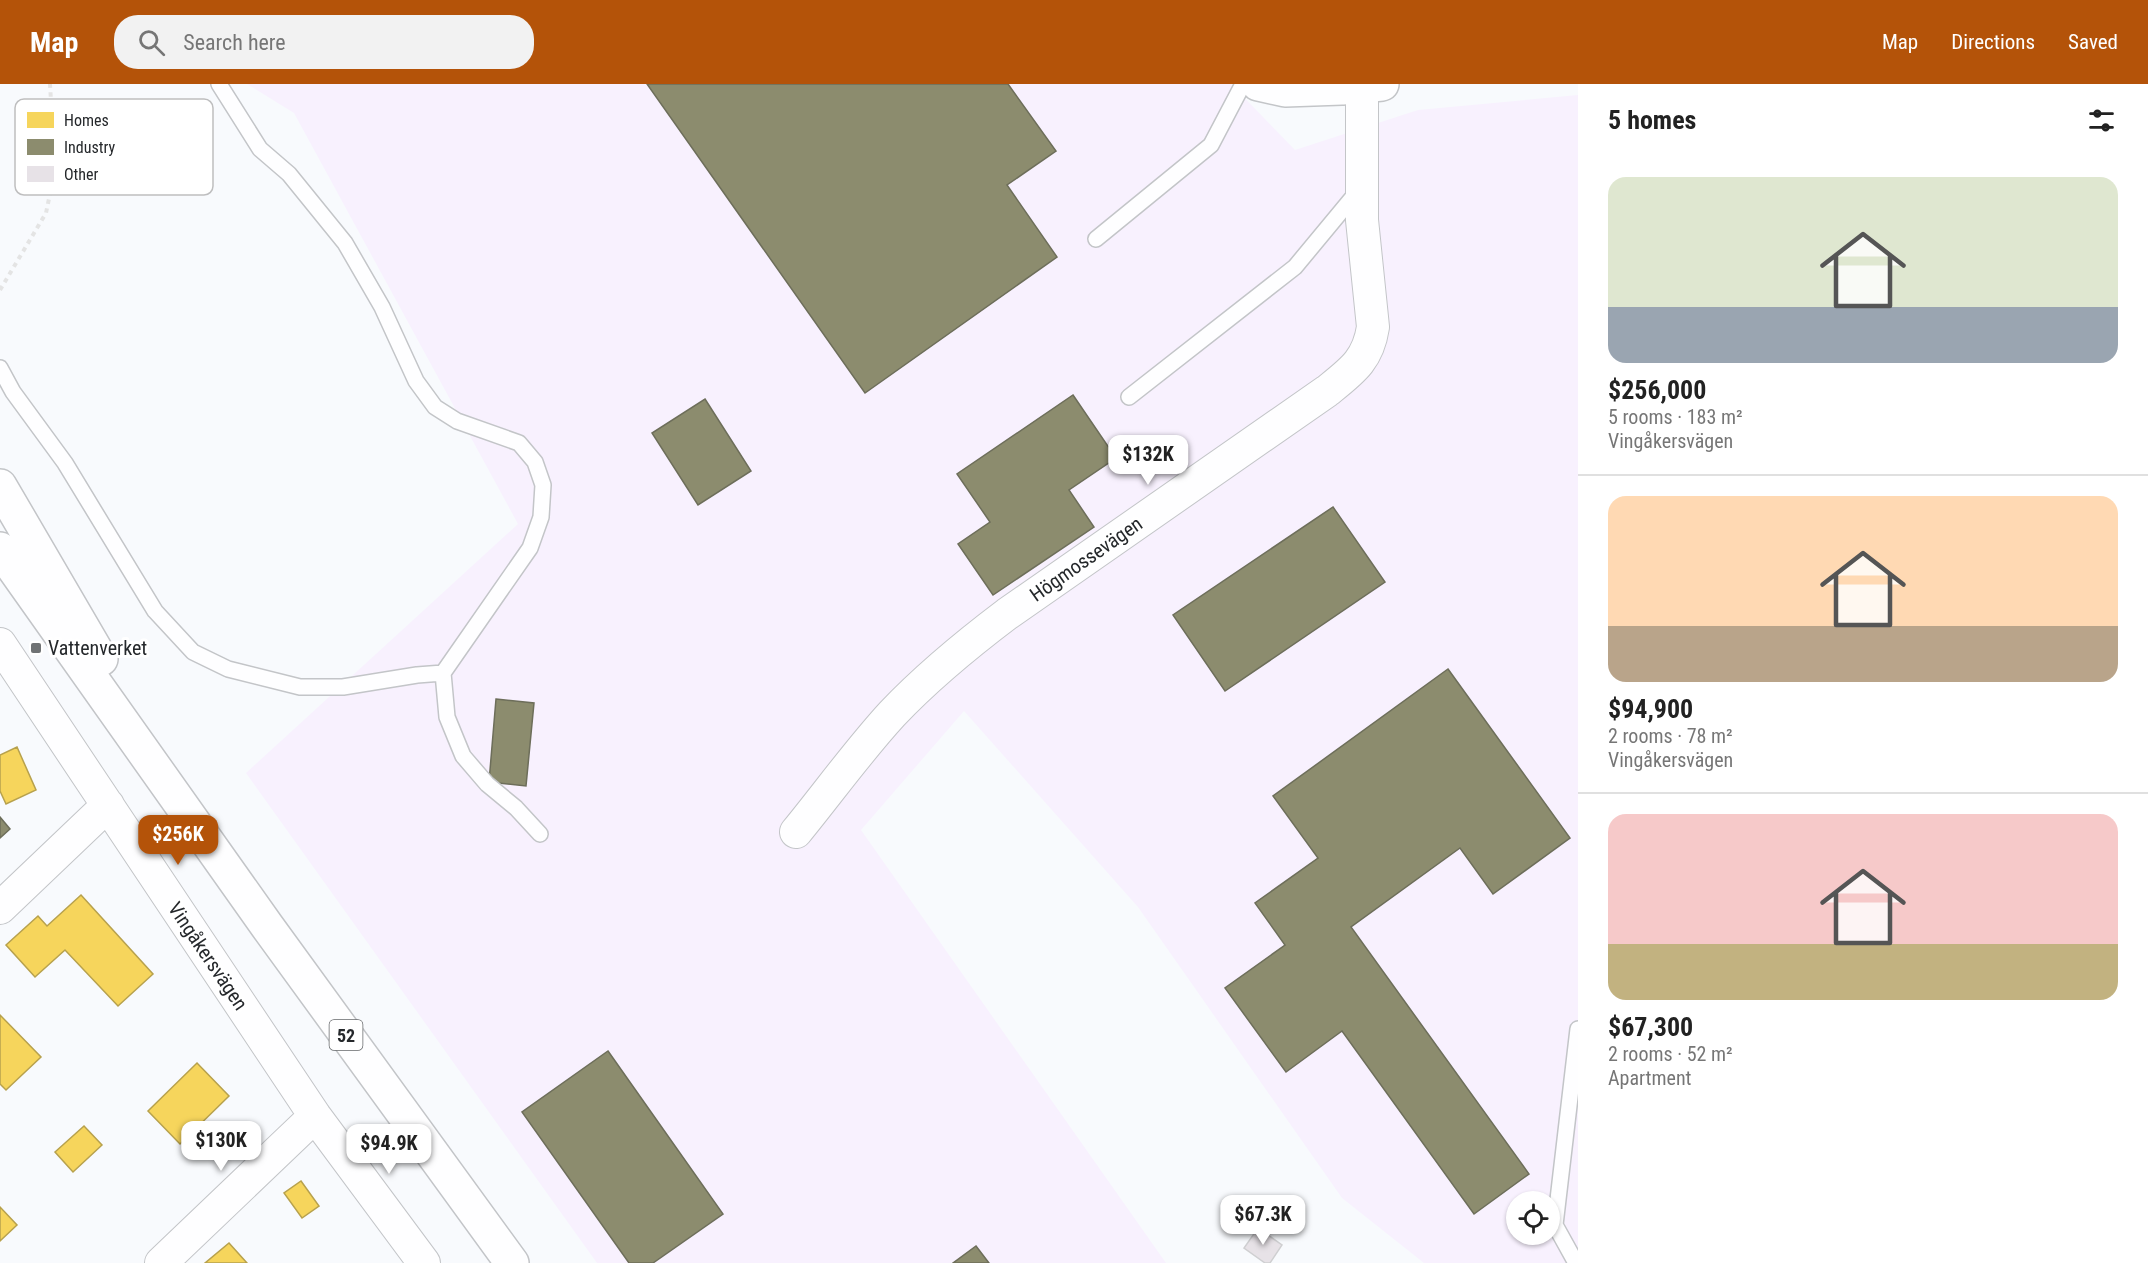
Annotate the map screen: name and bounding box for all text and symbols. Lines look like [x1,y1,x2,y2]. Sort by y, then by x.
search box [114,15,534,69]
text: Map [30,26,78,59]
icon: search [135,26,168,59]
text: Search here [183,30,286,55]
text: Map [1882,30,1918,54]
text: Directions [1951,30,2035,54]
text: Saved [2068,30,2118,54]
legend [15,99,213,195]
icon: filters [2085,104,2118,137]
text: 5 homes [1608,105,1696,135]
text: Homes [64,111,109,130]
text: Industry [64,138,115,157]
text: Other [64,165,99,184]
icon: home [1809,216,1917,324]
text: $256,000 [1608,375,1706,405]
text: 5 rooms · 183 m² [1608,405,1743,429]
text: Vingåkersvägen [1608,429,1733,453]
pin: $132K [1106,435,1190,486]
text: $132K [1122,442,1174,466]
street label: Högmossevägen [1025,511,1147,607]
icon: home [1809,535,1917,643]
place label: Vattenverket [48,636,147,660]
marker: Vattenverket [29,641,43,655]
text: $94,900 [1608,694,1693,724]
text: 2 rooms · 78 m² [1608,724,1733,748]
text: Vingåkersvägen [1608,748,1733,772]
pin: $256K [136,815,220,866]
text: $256K [152,822,204,846]
icon: home [1809,853,1917,961]
street label: Vingåkersvägen [163,897,253,1015]
text: $67,300 [1608,1012,1693,1042]
road number: 52 [330,1020,362,1050]
text: 2 rooms · 52 m² [1608,1042,1733,1066]
text: Apartment [1608,1066,1692,1090]
pin: $130K [179,1121,263,1172]
pin: $94.9K [340,1124,438,1175]
text: $130K [195,1128,247,1152]
text: $94.9K [360,1131,418,1155]
map controls [1506,1191,1560,1245]
button: locate [1506,1191,1560,1245]
pin: $67.3K [1214,1195,1312,1246]
text: $67.3K [1234,1202,1292,1226]

